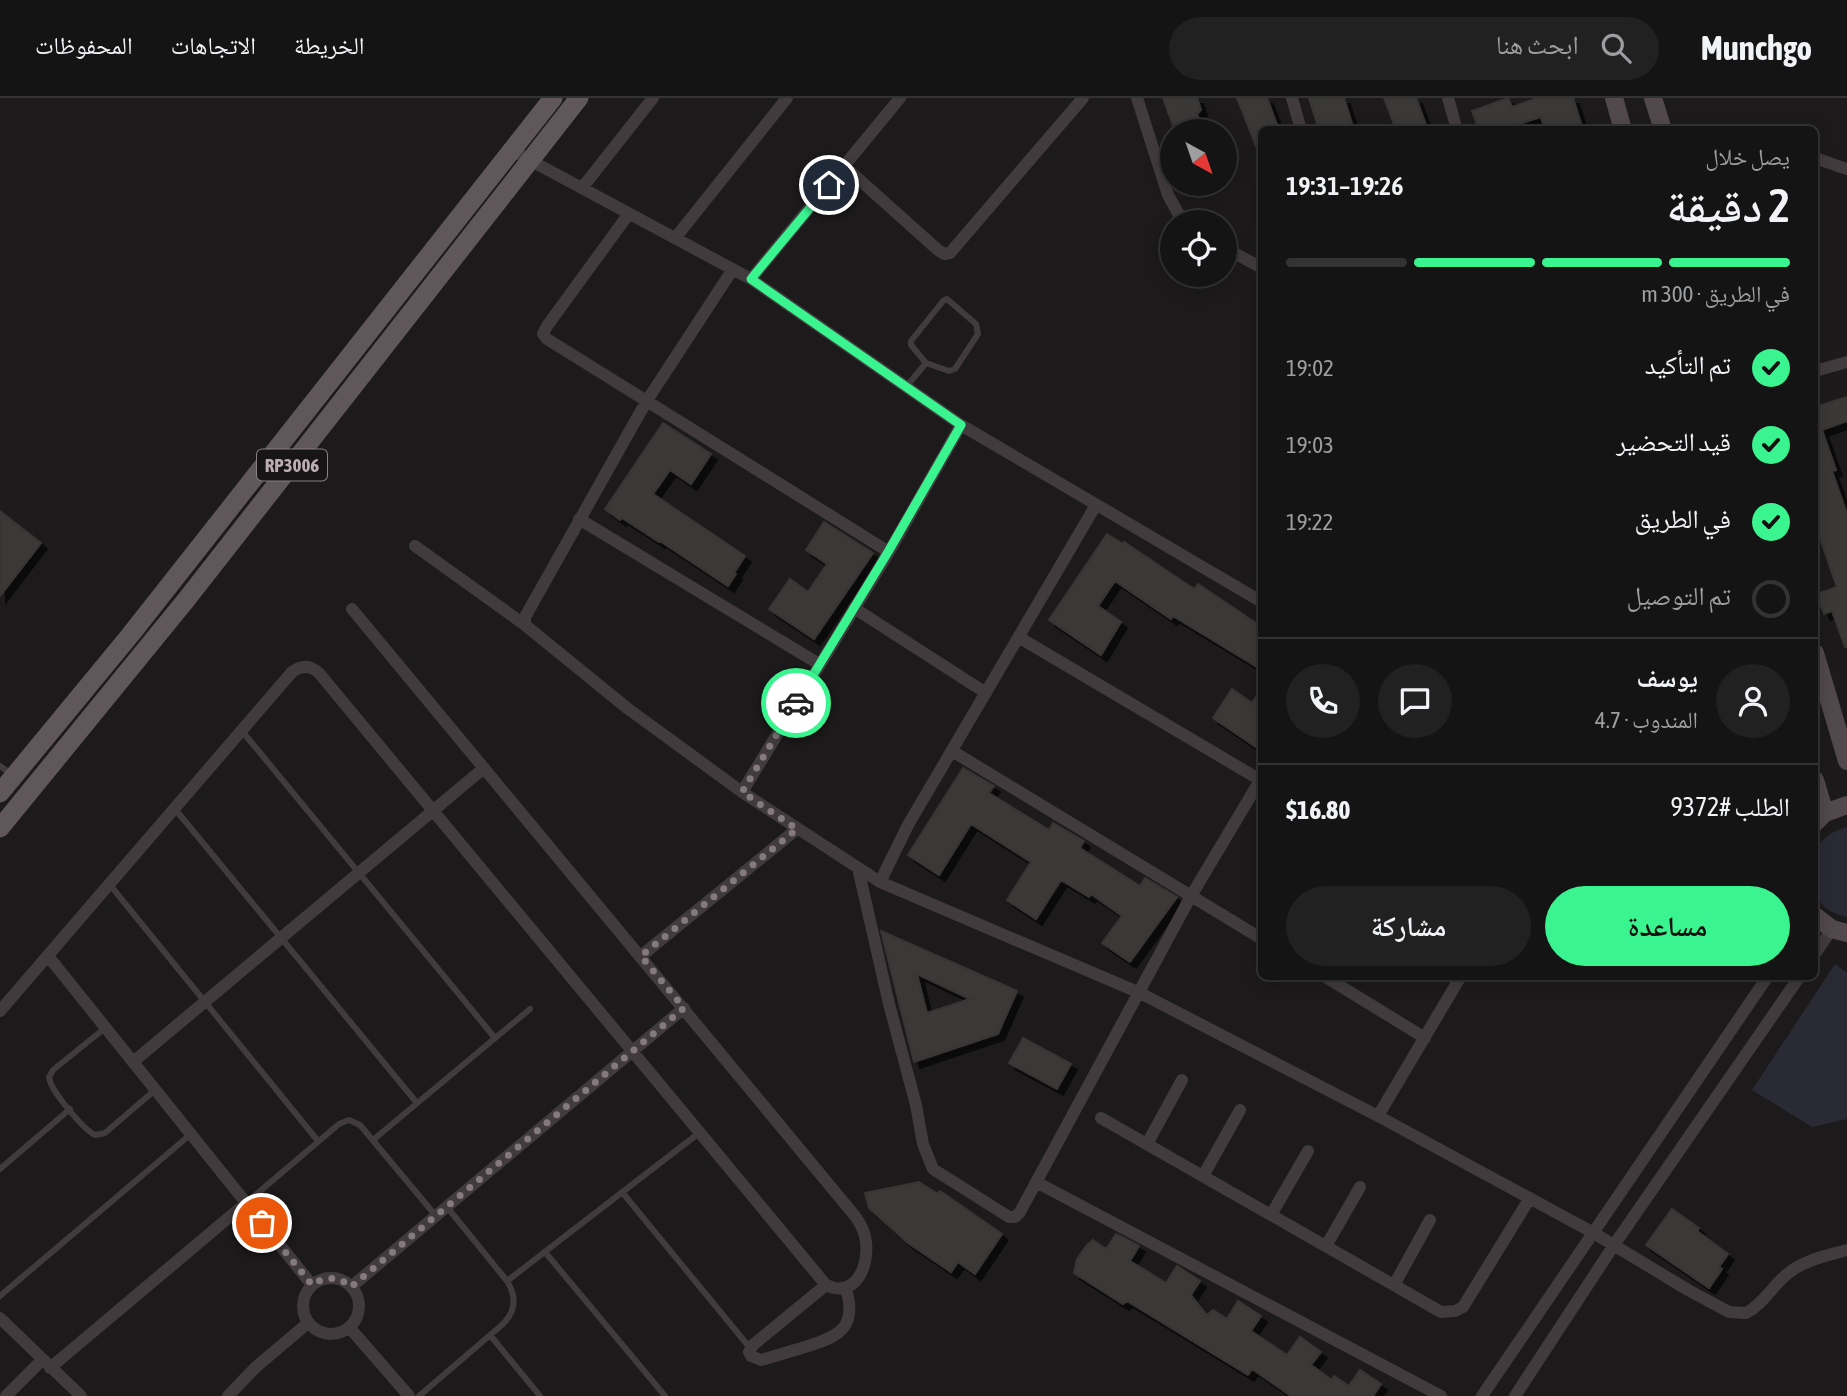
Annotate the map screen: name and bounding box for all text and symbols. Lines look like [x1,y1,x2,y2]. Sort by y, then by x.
search box [1169,17,1659,80]
icon: search [1597,29,1635,67]
text: Munchgo [1701,29,1812,67]
text: ابحث هنا [1496,30,1579,60]
text: المحفوظات [35,32,133,59]
text: الاتجاهات [171,32,256,59]
text: الخريطة [294,32,365,59]
north arrow [1160,119,1237,196]
map controls [1160,119,1237,287]
text: يصل خلال [1705,144,1790,170]
pin [799,155,859,215]
icon: home [810,166,848,204]
text: 19:26–19:31 [1286,171,1403,201]
text: 2 دقيقة [1666,179,1790,232]
button: locate [1160,210,1237,287]
text: في الطريق · 300 m [1641,281,1790,307]
icon: check [1752,349,1790,387]
text: تم التأكيد [1645,350,1731,380]
text: 19:02 [1286,355,1334,381]
icon: check [1752,426,1790,464]
text: قيد التحضير [1616,427,1731,457]
text: 19:03 [1286,432,1334,458]
road number: RP3006 [257,450,327,480]
icon: check [1752,503,1790,541]
text: في الطريق [1634,504,1731,534]
text: 19:22 [1286,509,1333,535]
text: تم التوصيل [1626,581,1731,611]
text: يوسف [1637,663,1698,693]
button: phone [1286,664,1360,738]
button: chat [1378,664,1452,738]
button: person [1716,664,1790,738]
courier [761,668,831,738]
icon: car [777,684,815,722]
text: المندوب · 4.7 [1595,707,1698,733]
text: الطلب #9372 [1670,792,1790,822]
text: $16.80 [1286,795,1350,825]
button: مشاركة [1286,886,1531,966]
button: مساعدة [1545,886,1790,966]
pin [232,1193,292,1253]
icon: bag [243,1204,281,1242]

